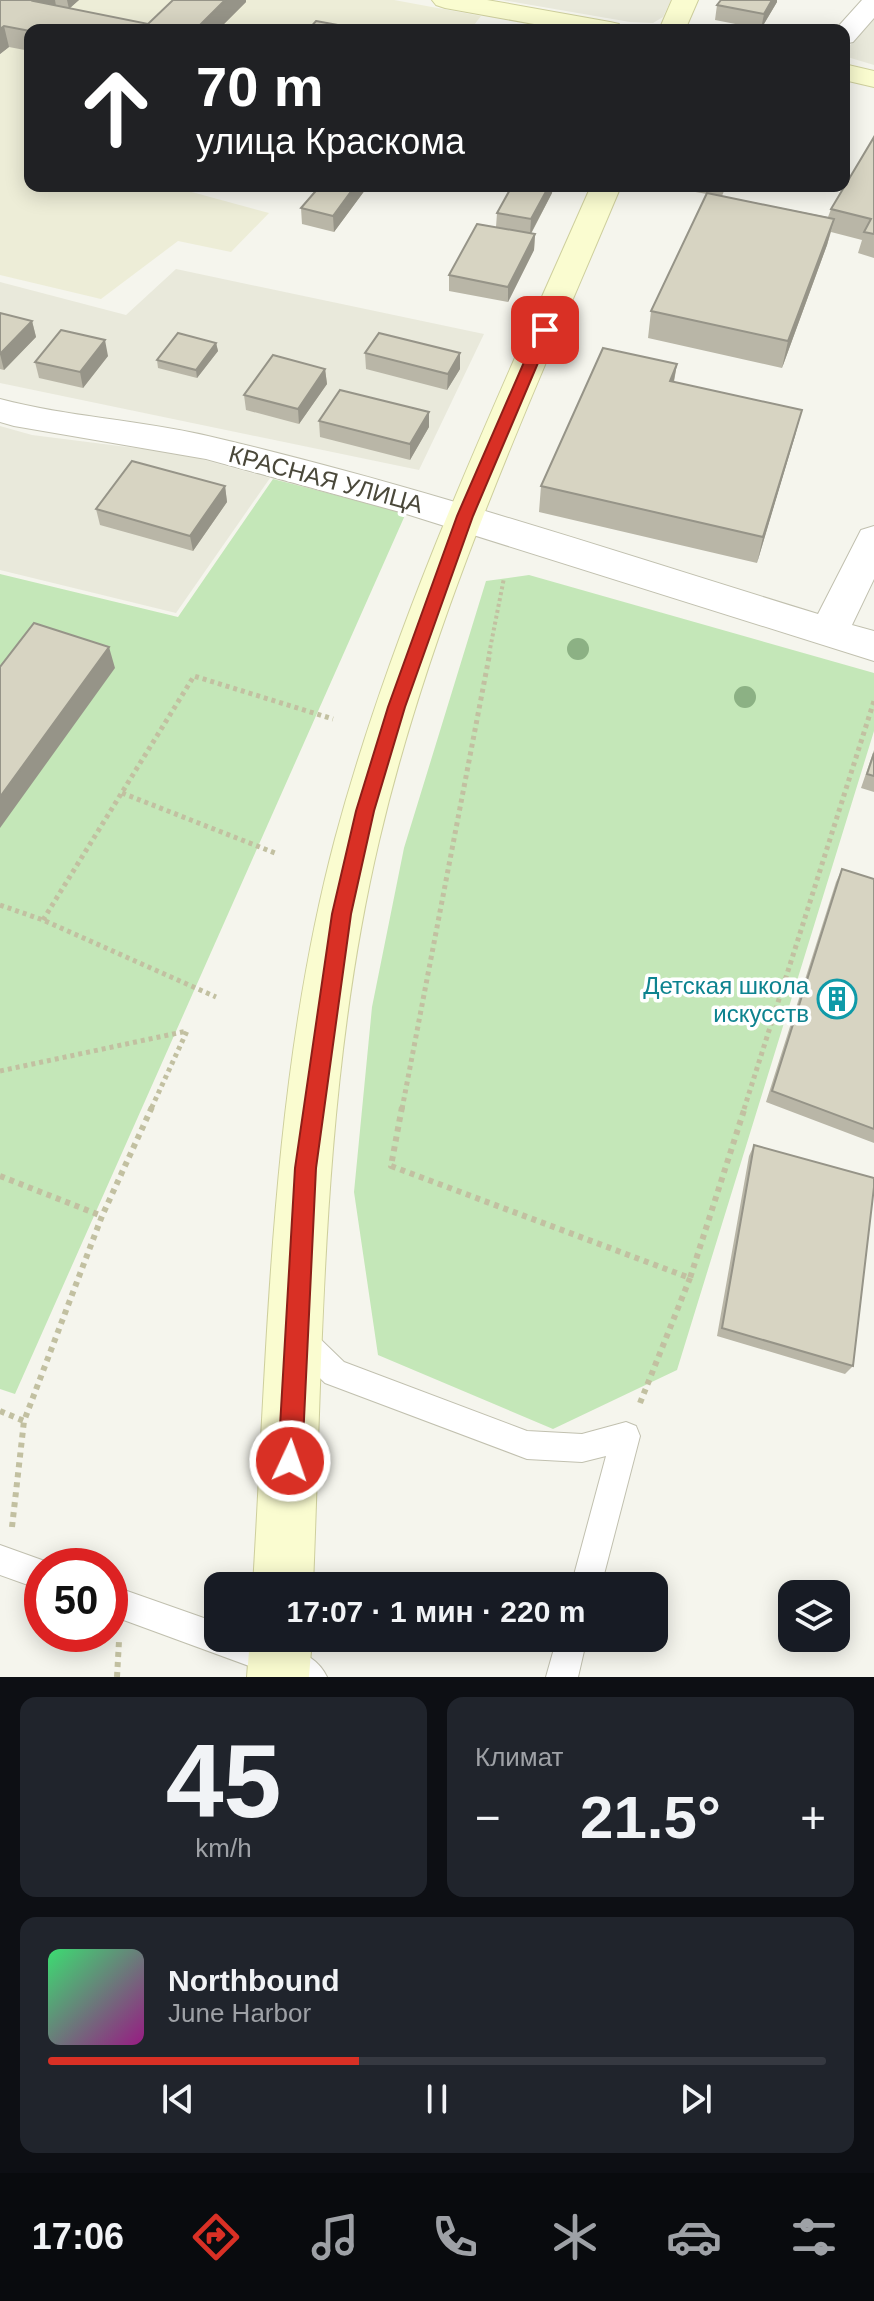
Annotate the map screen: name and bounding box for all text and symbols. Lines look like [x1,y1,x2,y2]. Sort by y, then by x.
text: 70 m [196,55,324,118]
icon: ahead [64,56,168,160]
text: улица Краскома [196,121,465,162]
pin [511,296,579,364]
icon: arrive [523,308,567,352]
street label: КРАСНАЯ УЛИЦА [226,440,426,518]
place label: Детская школа искусств [643,972,810,1027]
building icon: Детская школа искусств [816,978,858,1020]
position arrow [248,1419,332,1503]
speed limit sign: 50 [24,1548,128,1652]
map controls [778,1580,850,1652]
button: layers [778,1580,850,1652]
text: 17:07 · 1 мин · 220 m [287,1595,585,1628]
text: 45 [166,1723,281,1839]
text: Климат [475,1742,564,1772]
text: 21.5° [580,1784,721,1851]
text: − [475,1793,501,1842]
text: + [800,1793,826,1842]
text: km/h [195,1833,252,1863]
text: Northbound [168,1964,340,1997]
text: June Harbor [168,1998,311,2028]
icon: previous [156,2077,200,2121]
icon: pause [415,2077,459,2121]
icon: next [674,2077,718,2121]
icon: directions [188,2209,244,2265]
icon: music [307,2209,363,2265]
icon: phone [427,2209,483,2265]
icon: climate [547,2209,603,2265]
icon: car [666,2209,722,2265]
icon: filters [786,2209,842,2265]
text: 17:06 [32,2216,124,2257]

